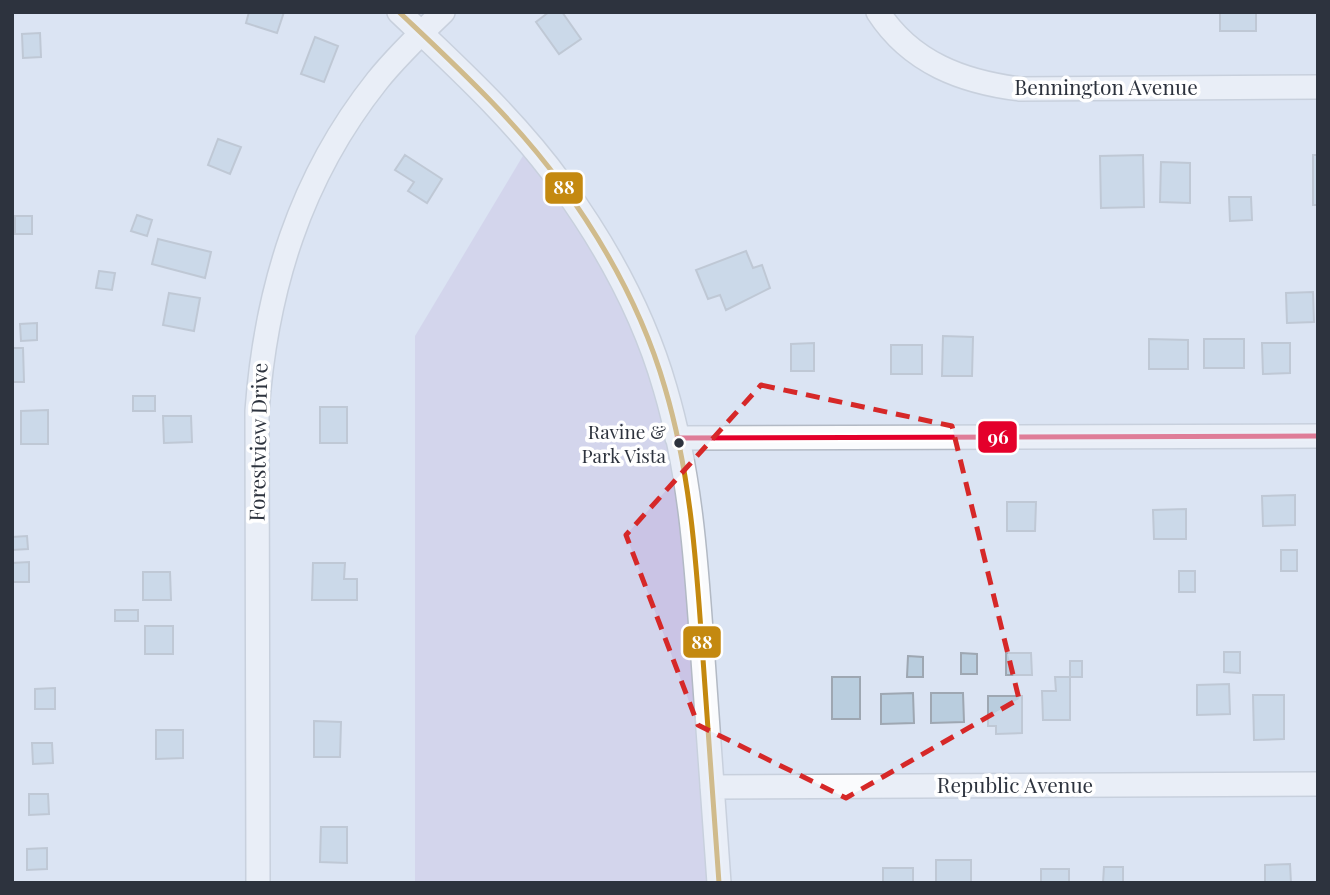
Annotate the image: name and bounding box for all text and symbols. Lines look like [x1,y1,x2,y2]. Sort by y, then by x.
street label: Bennington Avenue [1014,72,1198,100]
line badge: 88 [544,171,584,205]
text: 88 [553,173,575,199]
street label: Forestview Drive [242,362,272,521]
place label: Ravine & Park Vista [581,418,667,468]
line badge: 96 [977,420,1018,454]
text: 96 [987,423,1009,449]
marker: Ravine & Park Vista [672,436,686,450]
line badge: 88 [682,625,722,659]
text: 88 [691,628,713,654]
street label: Republic Avenue [937,770,1093,798]

